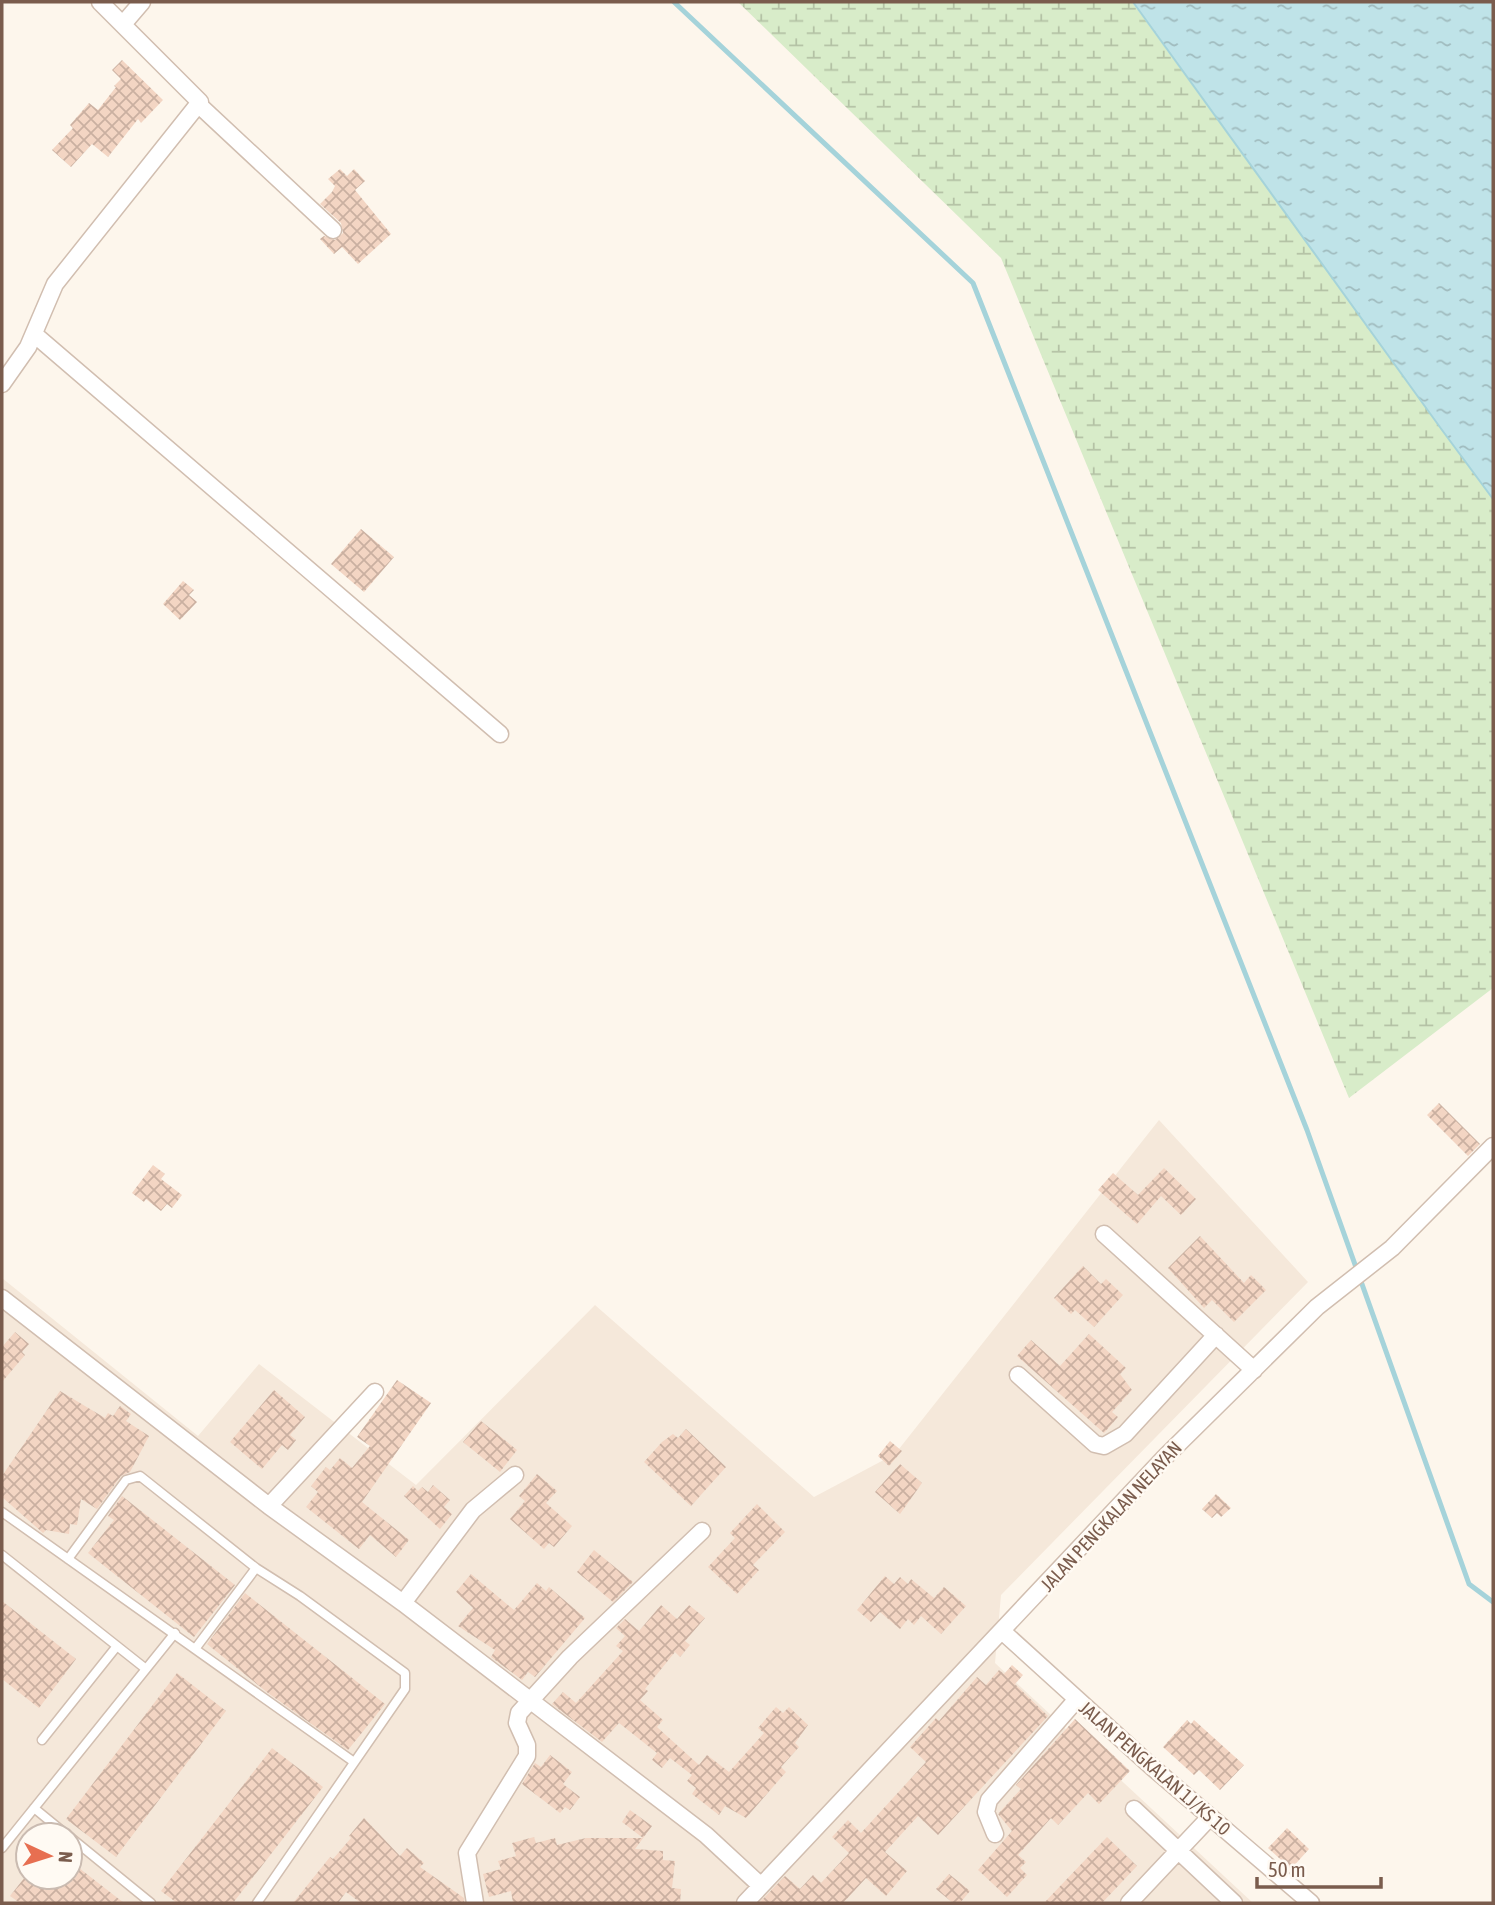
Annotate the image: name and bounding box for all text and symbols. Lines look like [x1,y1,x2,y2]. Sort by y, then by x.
street label: JALAN PENGKALAN NELAYAN [1036,1437,1186,1595]
street label: JALAN PENGKALAN 1J/KS 10 [1075,1696,1235,1840]
north arrow [14,1821,84,1891]
scale bar [1257,1846,1381,1890]
text: N [55,1851,77,1864]
text: 50 m [1268,1857,1306,1881]

